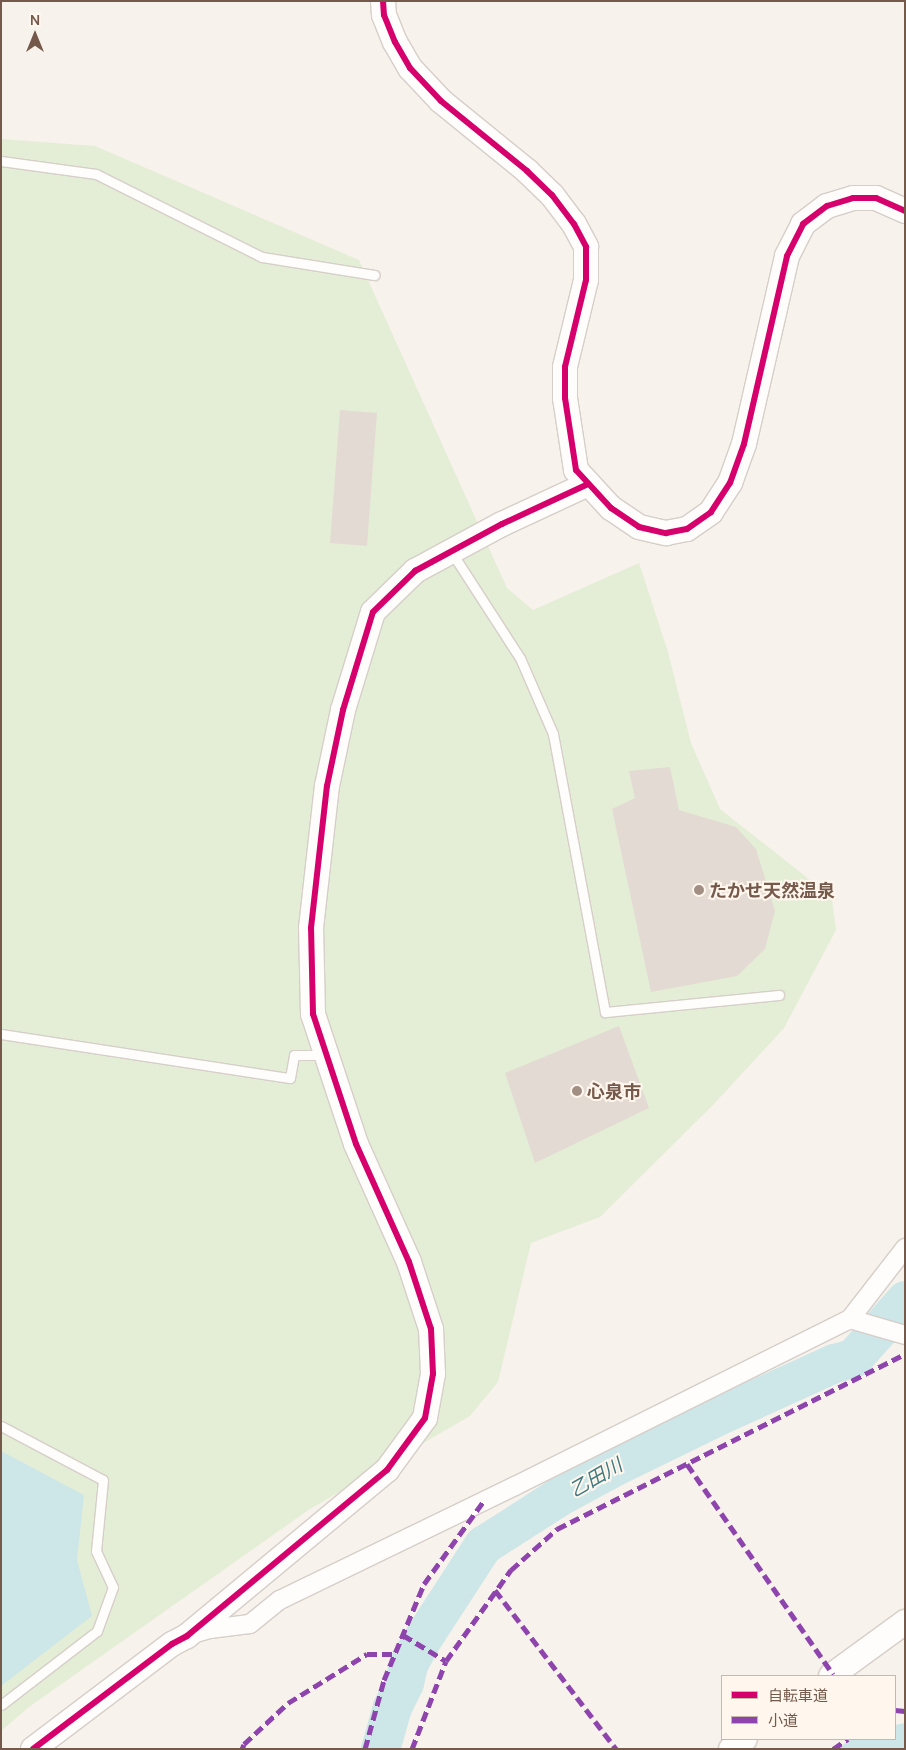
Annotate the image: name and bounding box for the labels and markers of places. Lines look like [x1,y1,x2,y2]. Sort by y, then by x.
place label: たかせ天然温泉 [709,879,835,901]
marker: たかせ天然温泉 [693,884,705,896]
place label: 心泉市 [587,1080,641,1102]
marker: 心泉市 [571,1085,583,1097]

